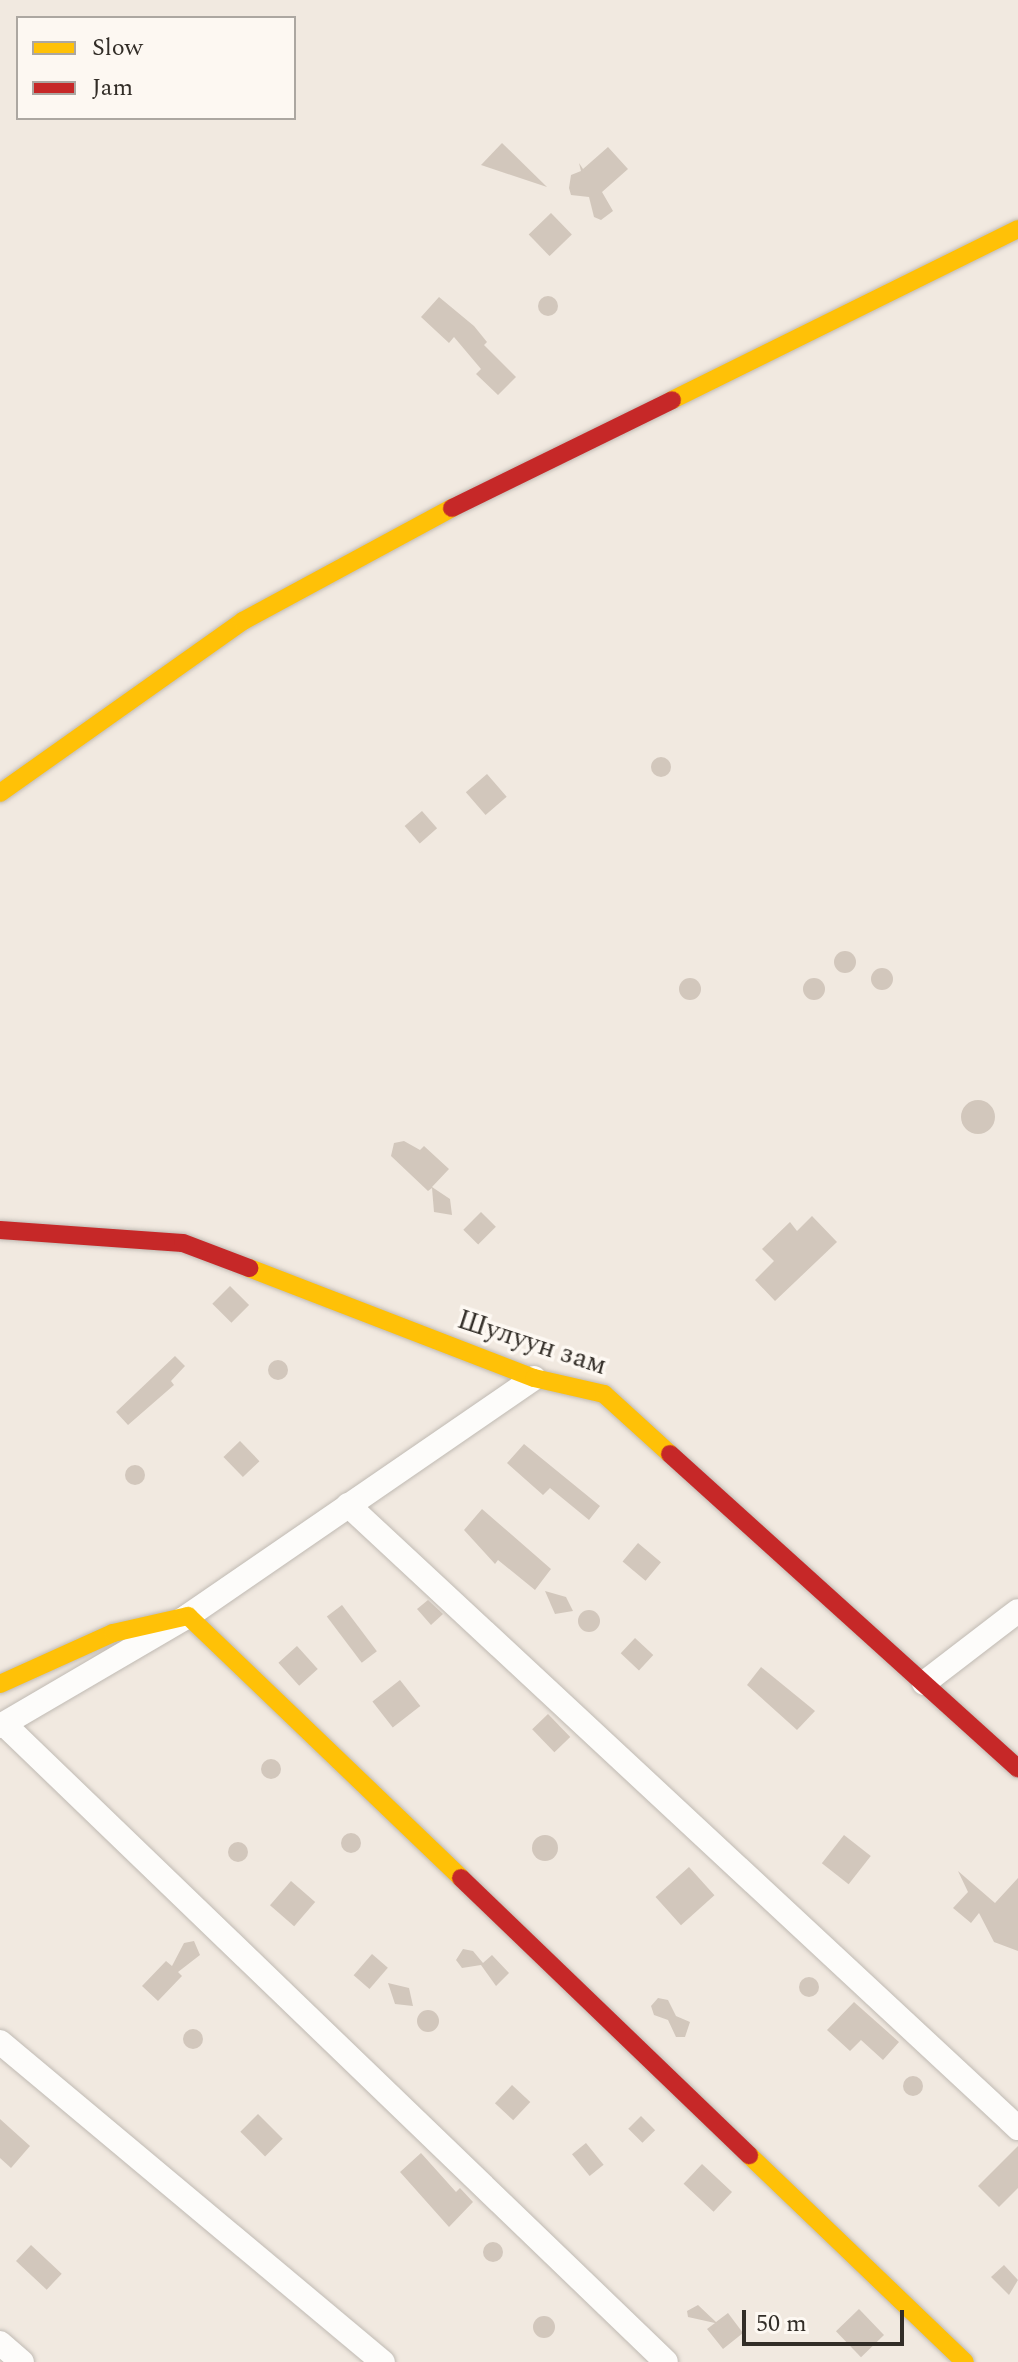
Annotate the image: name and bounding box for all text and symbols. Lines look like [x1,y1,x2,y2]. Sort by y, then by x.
legend [16,16,296,120]
text: Slow [92,30,143,66]
text: Jam [92,70,133,106]
street label: Шулуун зам [453,1303,611,1383]
scale bar [746,2294,908,2344]
text: 50 m [756,2306,807,2342]

